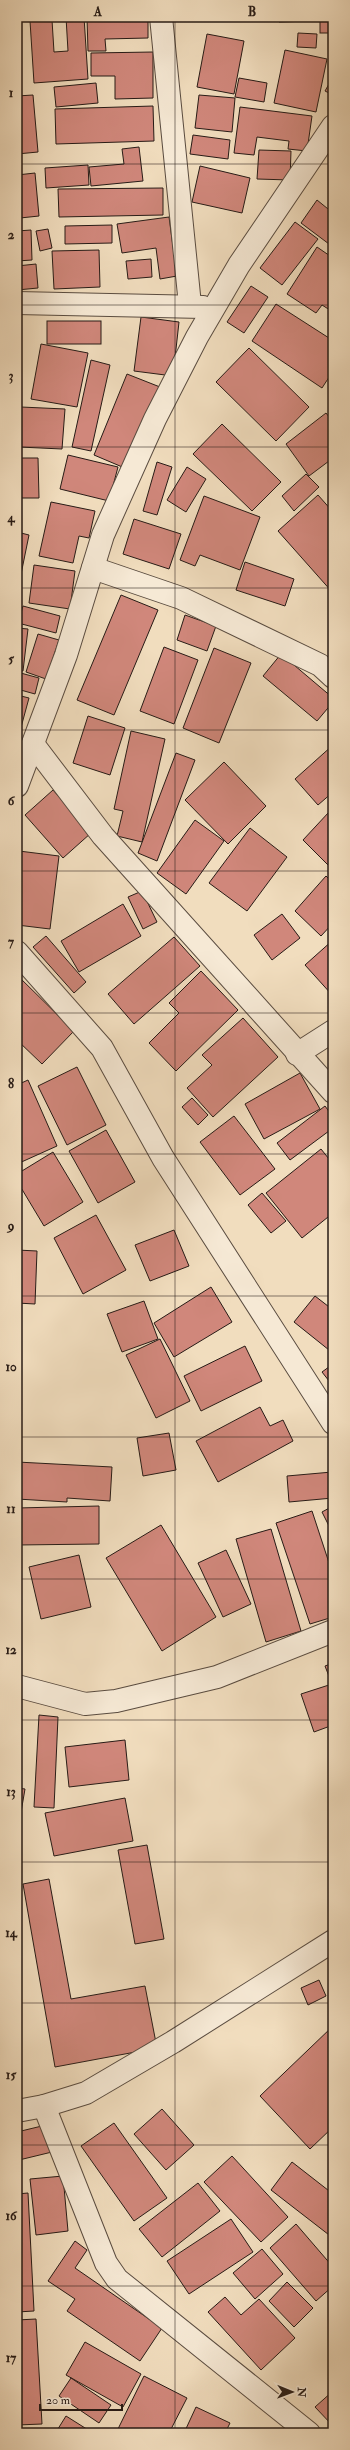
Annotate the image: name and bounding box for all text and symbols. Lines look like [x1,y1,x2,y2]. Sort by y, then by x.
text: A [93,4,103,20]
text: B [248,4,256,20]
text: 1 [9,85,14,101]
text: 2 [8,227,15,243]
text: 3 [9,368,14,384]
text: 4 [6,510,15,526]
text: 5 [8,651,14,667]
text: 6 [8,793,16,809]
text: 7 [8,934,15,950]
text: 8 [8,1076,14,1092]
text: 9 [6,1218,15,1234]
text: 10 [5,1359,17,1375]
text: 11 [6,1501,16,1517]
text: 12 [5,1642,17,1658]
text: 13 [6,1784,16,1800]
text: 14 [5,1925,18,1941]
text: 15 [6,2067,16,2083]
text: 16 [5,2208,18,2224]
text: 17 [6,2350,17,2366]
north arrow [272,2372,312,2412]
scale bar [40,2386,122,2412]
text: N [295,2386,308,2398]
text: 20 m [46,2393,71,2408]

